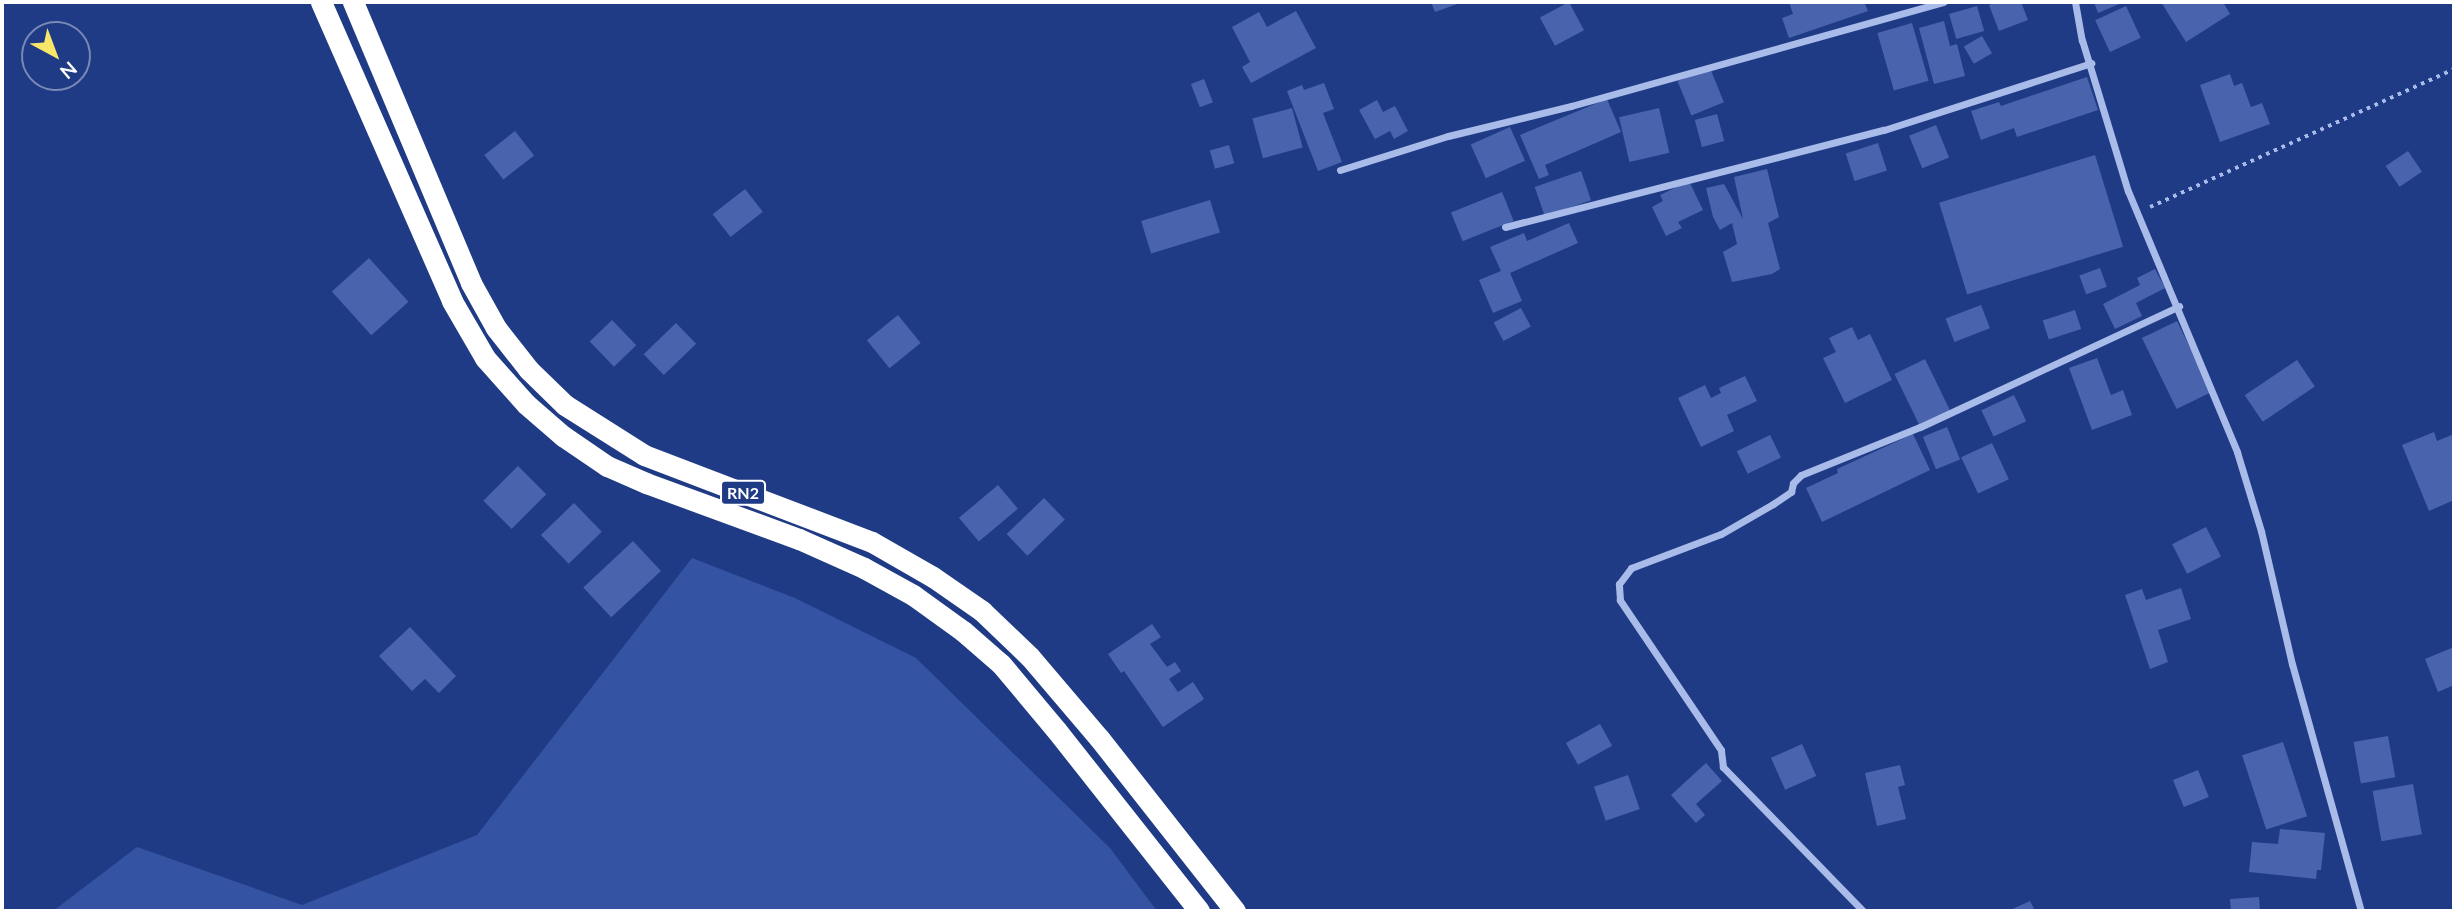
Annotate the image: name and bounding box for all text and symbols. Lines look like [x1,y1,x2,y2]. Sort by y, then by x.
north arrow [21,21,91,91]
text: N [56,57,82,84]
road number: RN2 [718,480,768,506]

